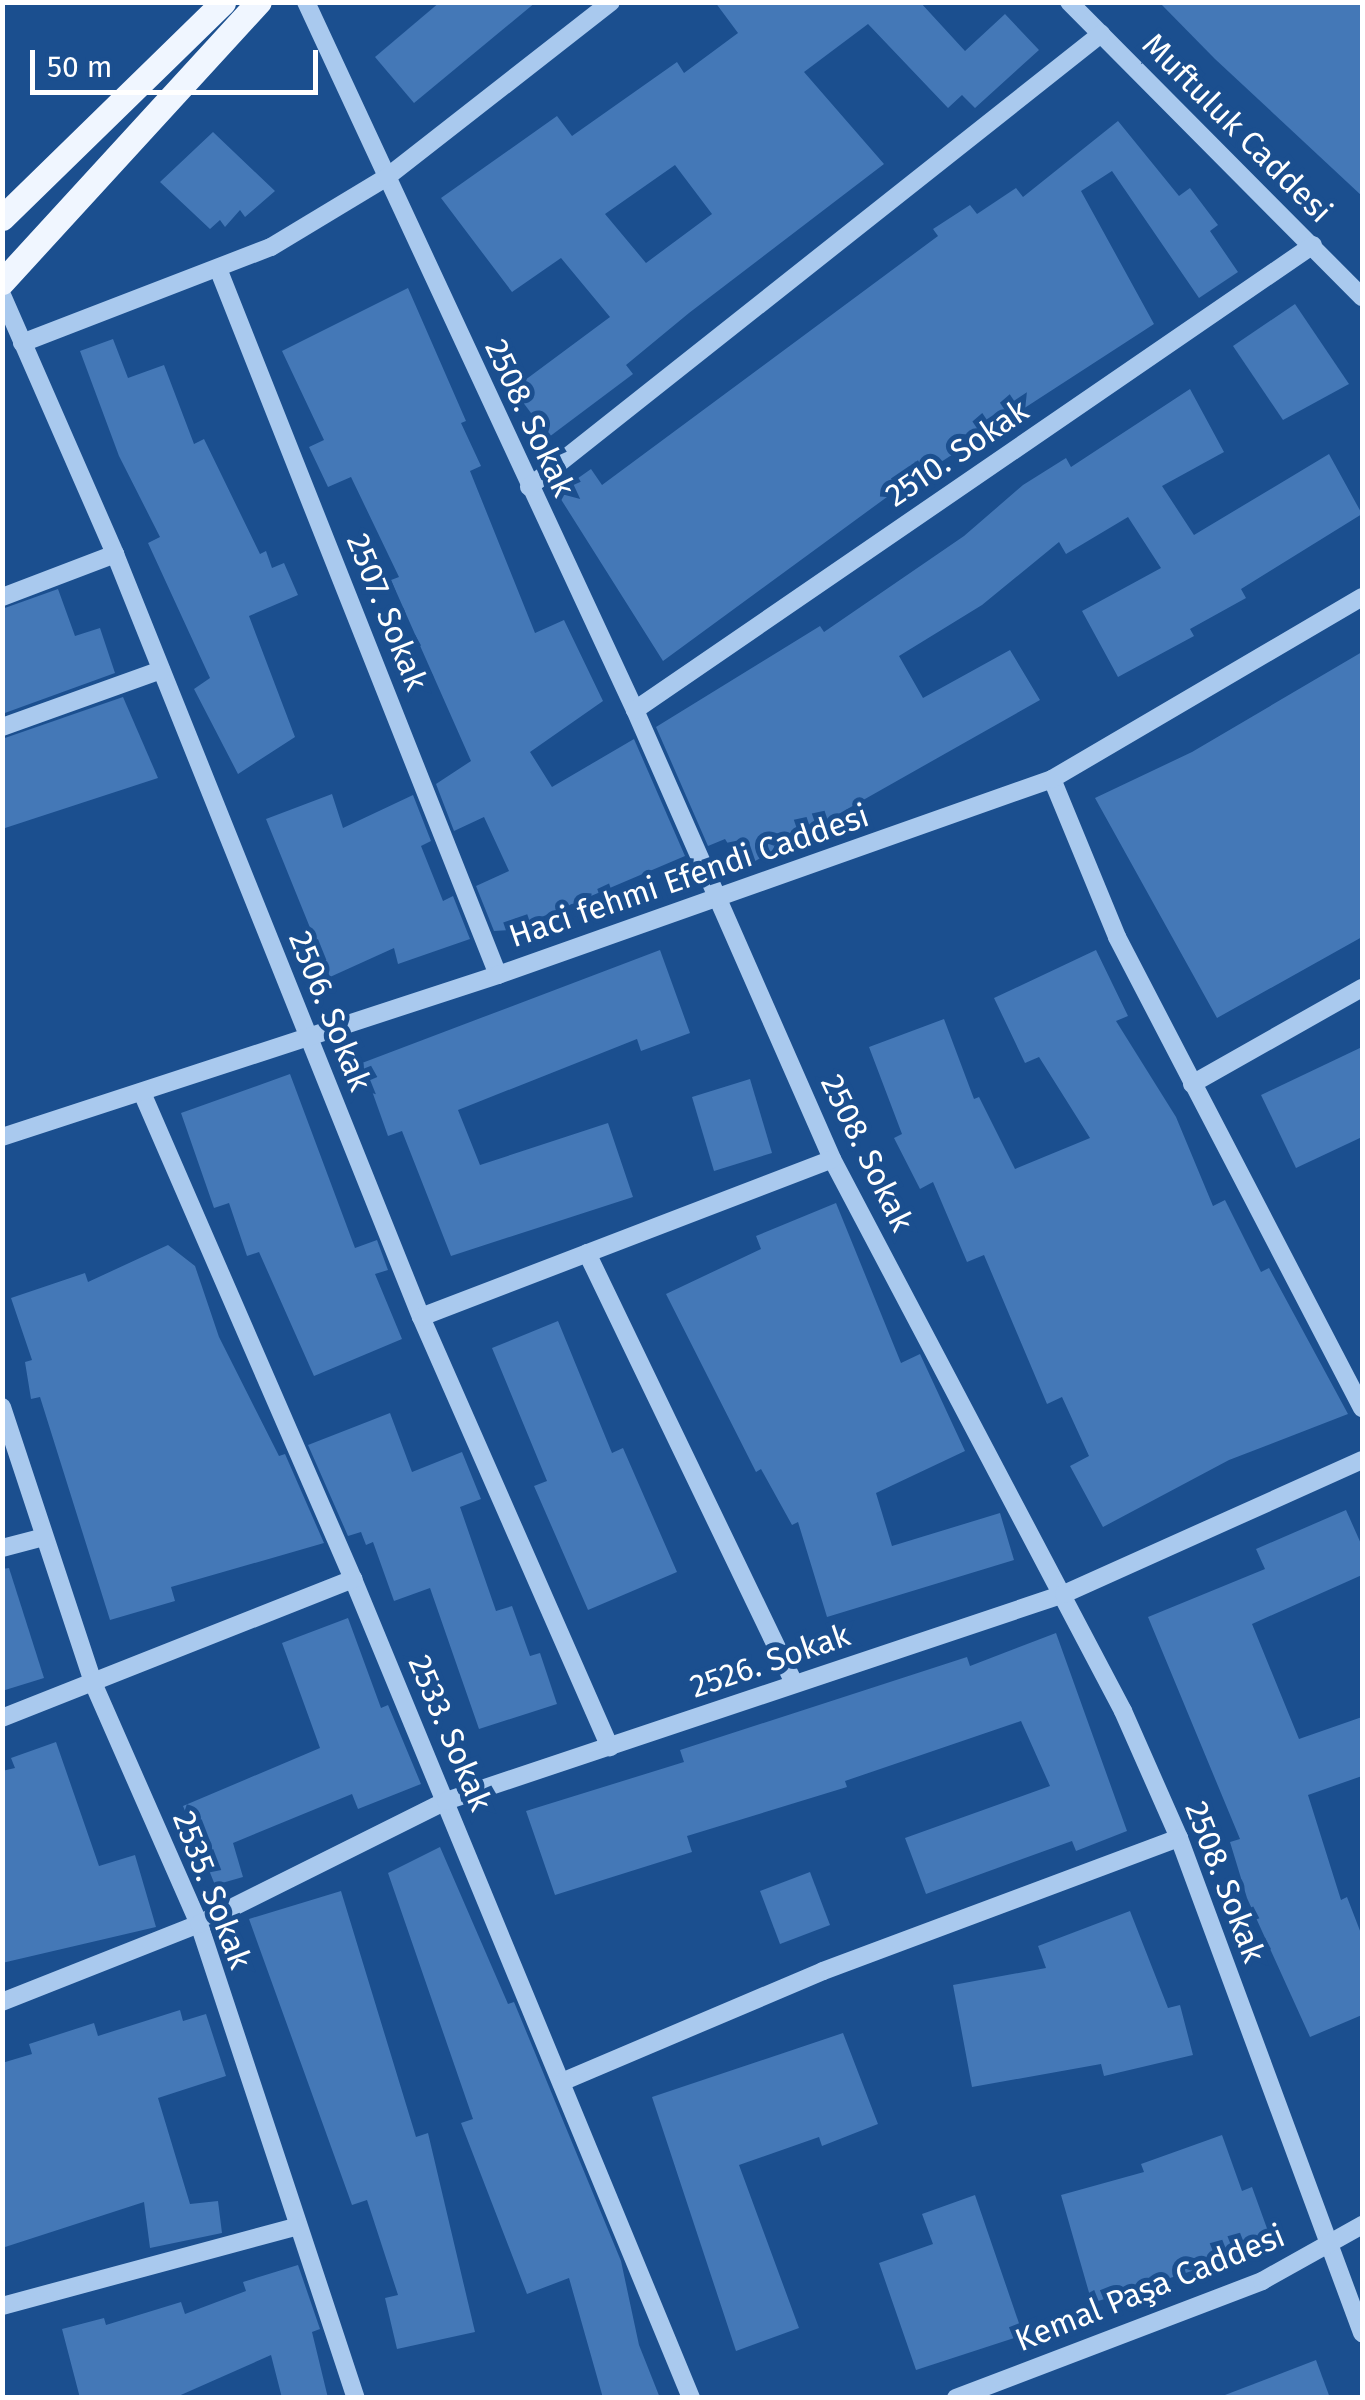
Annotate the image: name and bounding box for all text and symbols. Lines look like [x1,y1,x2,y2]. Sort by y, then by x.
street label: Muftuluk Caddesi [1134,25,1340,231]
scale bar [35,30,322,92]
text: 50 m [47,49,112,85]
street label: 2508. Sokak [477,333,583,503]
street label: 2510. Sokak [878,391,1036,515]
street label: 2507. Sokak [338,528,436,696]
street label: Haci fehmi Efendi Caddesi [504,796,874,956]
street label: 2506. Sokak [281,926,379,1096]
street label: 2508. Sokak [813,1068,921,1238]
street label: 2526. Sokak [685,1616,855,1706]
street label: 2533. Sokak [400,1649,500,1817]
street label: 2508. Sokak [1177,1796,1273,1968]
street label: 2535. Sokak [164,1806,260,1974]
street label: Kemal Paşa Caddesi [1010,2216,1290,2360]

